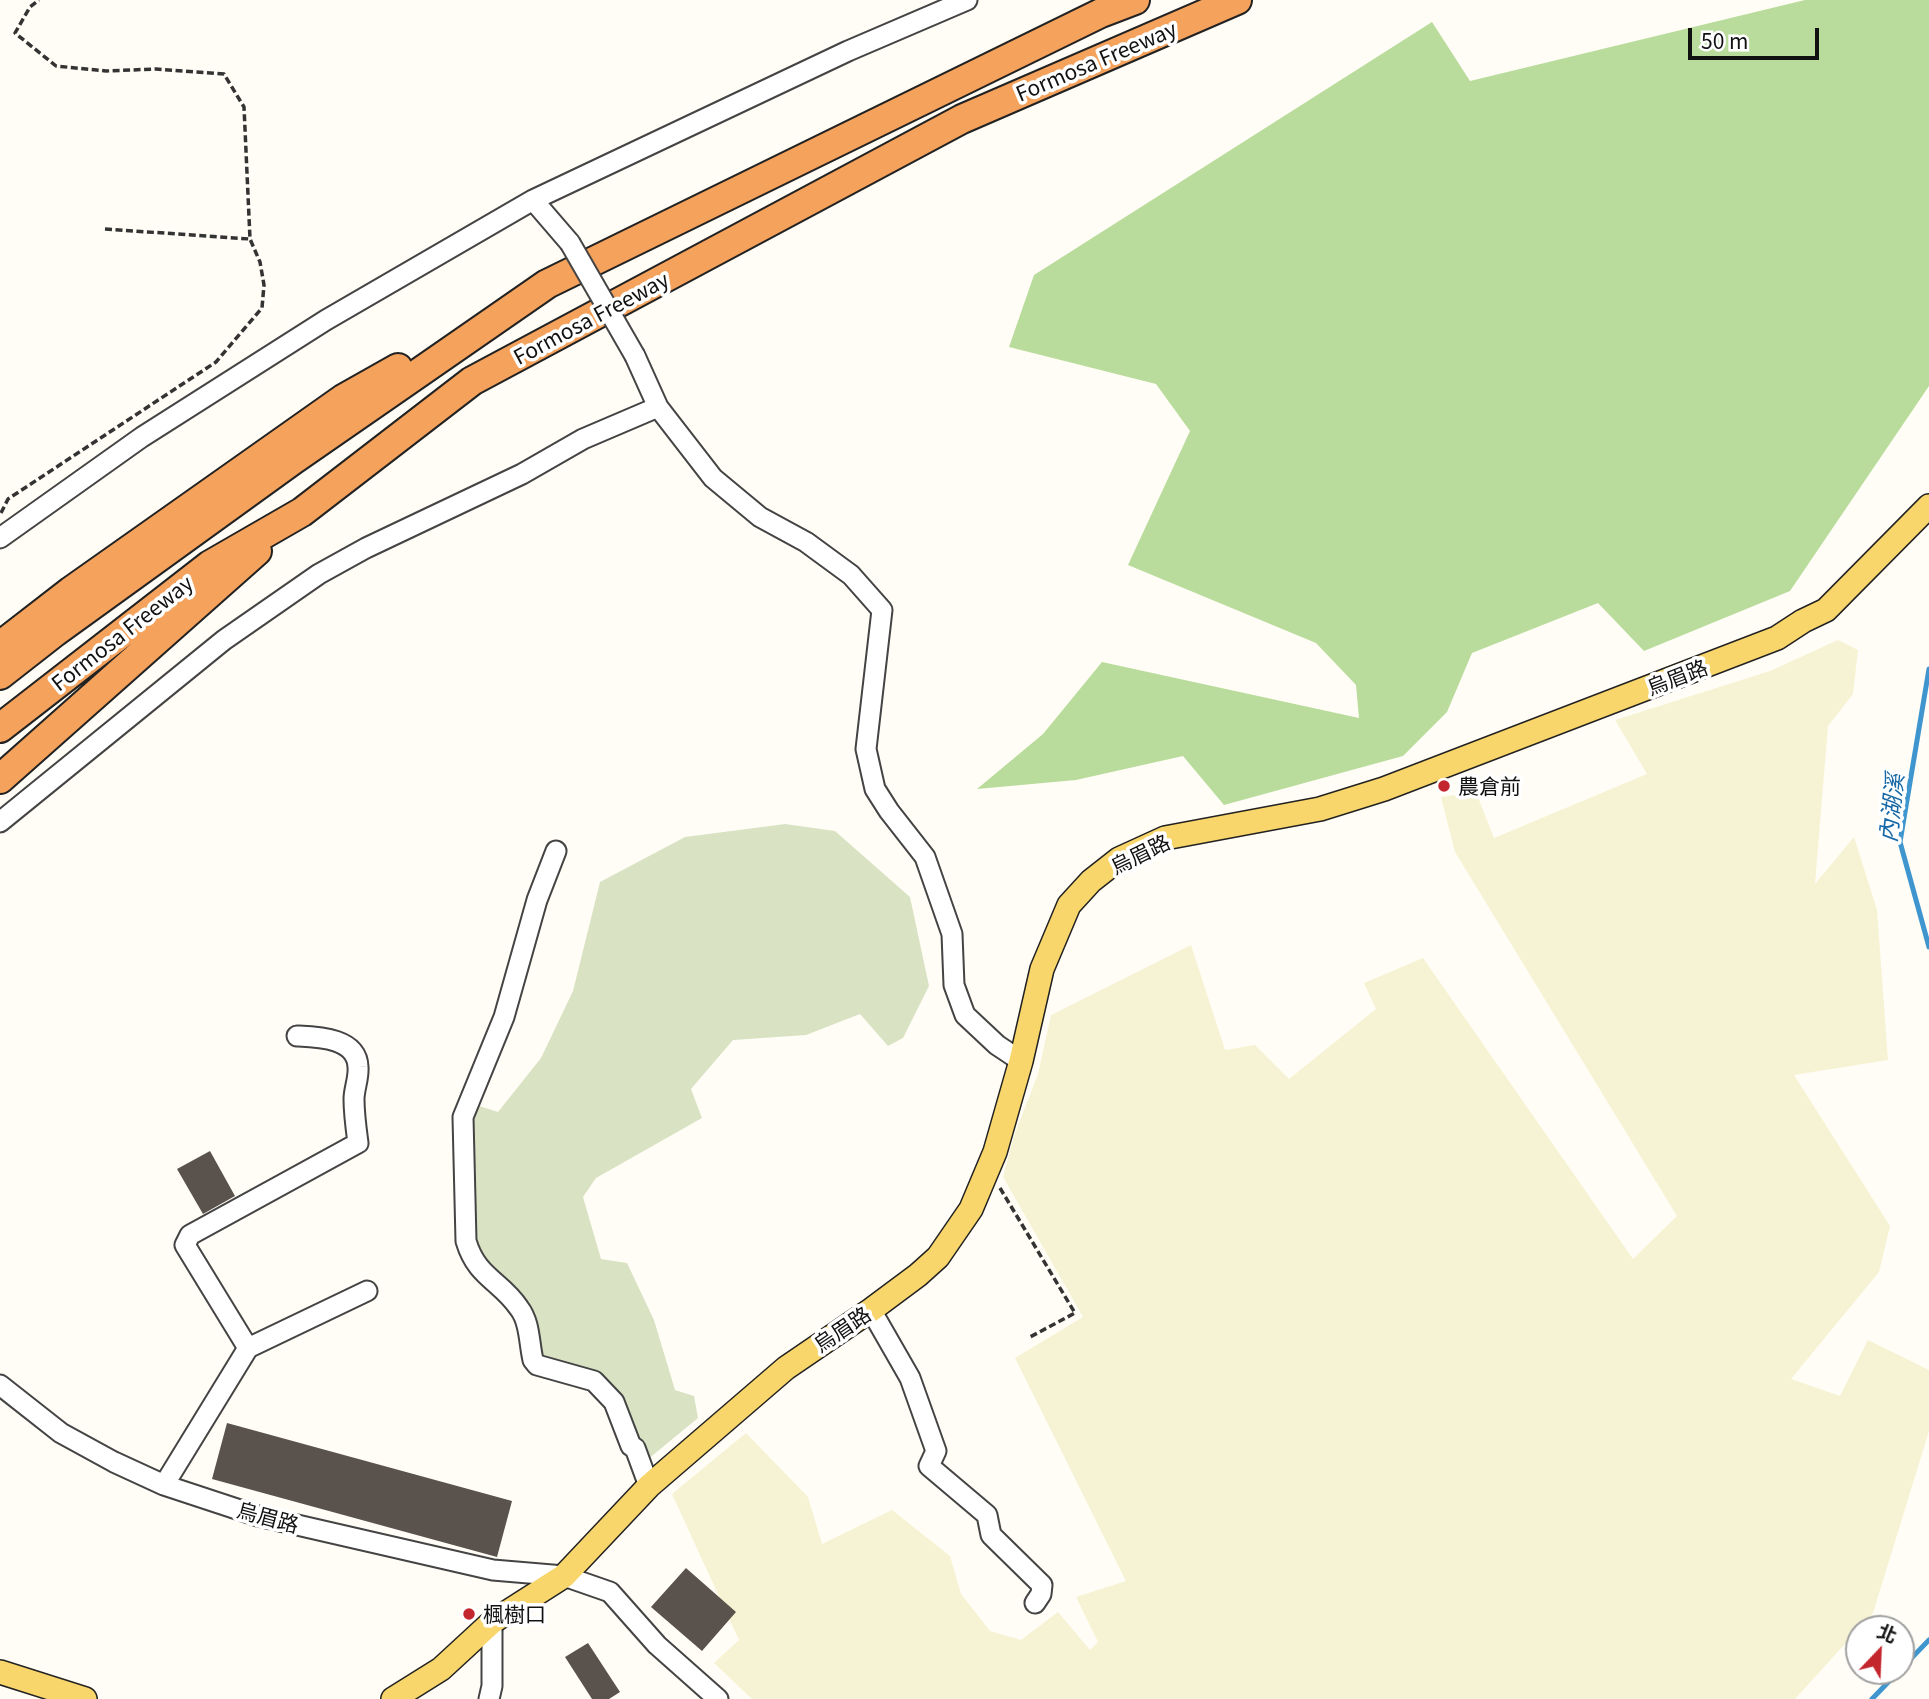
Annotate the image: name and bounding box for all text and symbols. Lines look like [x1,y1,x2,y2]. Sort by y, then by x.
scale bar [1691,14,1822,58]
street label: Formosa Freeway [1012,16,1180,106]
text: 50 m [1701,25,1748,55]
street label: Formosa Freeway [509,266,673,370]
street label: Formosa Freeway [46,570,198,696]
street label: 烏眉路 [1643,654,1711,700]
water label: 內湖溪 [1874,772,1908,844]
place label: 農倉前 [1458,773,1521,799]
marker: 農倉前 [1436,778,1452,794]
street label: 烏眉路 [1106,829,1174,879]
street label: 烏眉路 [809,1301,875,1357]
street label: 烏眉路 [234,1497,302,1537]
place label: 楓樹口 [483,1601,546,1627]
marker: 楓樹口 [461,1606,477,1622]
north arrow [1845,1615,1915,1685]
text: 北 [1874,1616,1902,1648]

